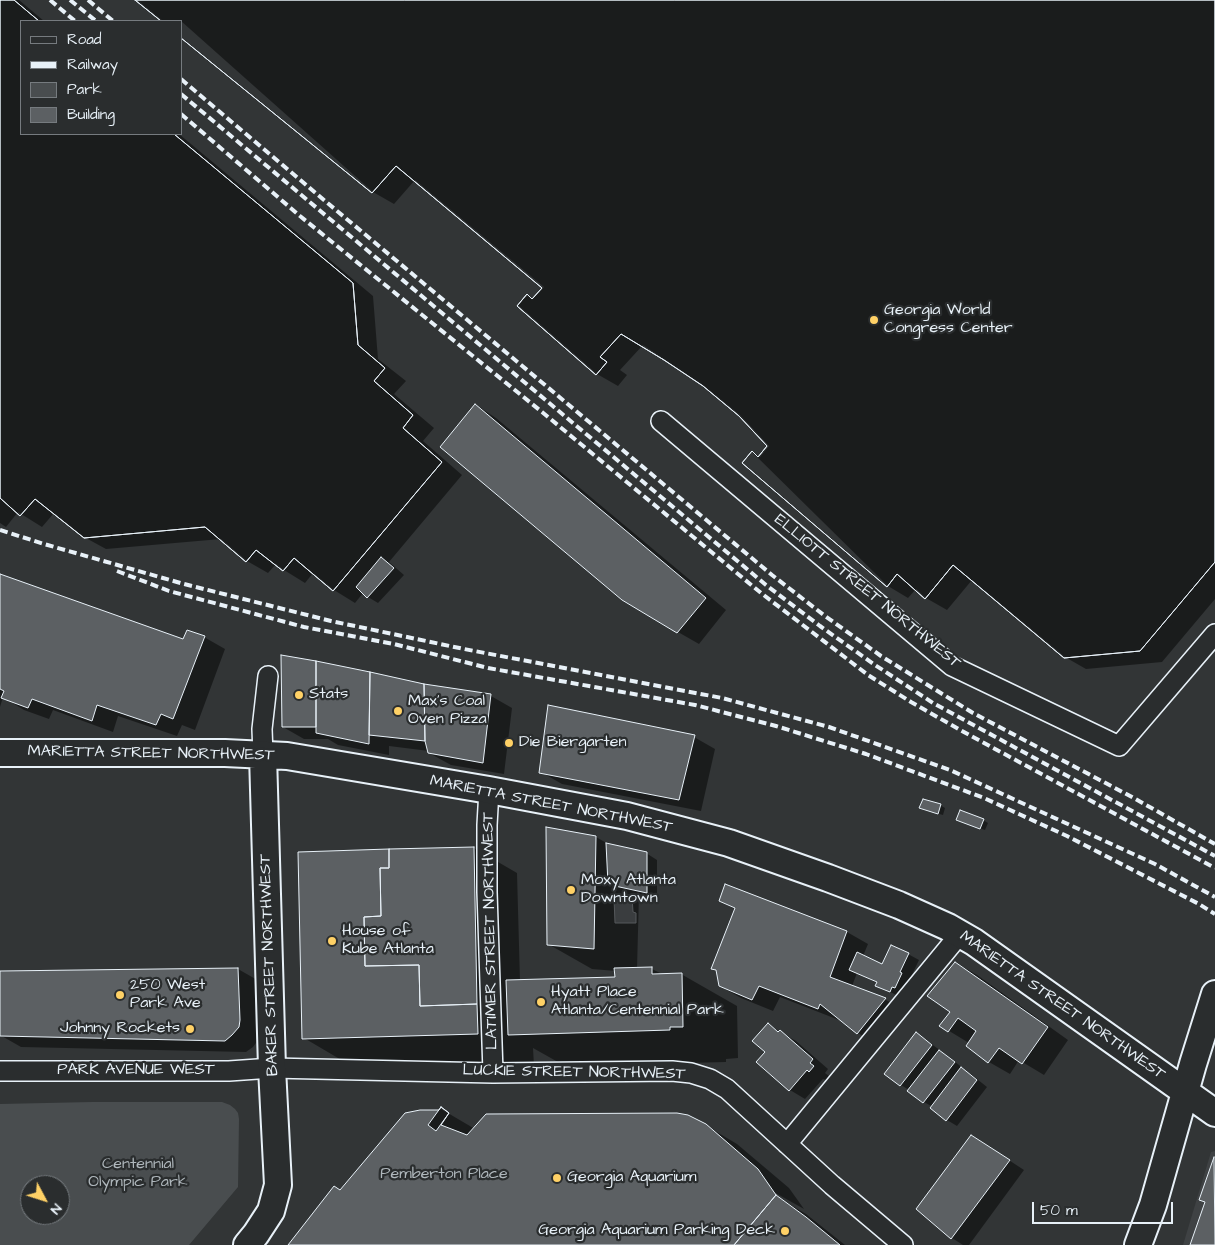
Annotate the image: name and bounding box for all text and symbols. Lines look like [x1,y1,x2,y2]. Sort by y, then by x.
legend [20,20,182,135]
text: Road [67,29,101,50]
text: Railway [67,54,118,75]
text: Park [67,79,102,100]
text: Building [67,104,115,125]
place label: Georgia World Congress Center [884,301,1012,339]
marker: Georgia World Congress Center [868,314,880,326]
street label: ELLIOTT STREET NORTHWEST [770,511,964,673]
place label: Stats [309,685,348,705]
marker: Stats [293,689,305,701]
place label: Max's Coal Oven Pizza [408,692,487,730]
marker: Max's Coal Oven Pizza [392,705,404,717]
place label: Die Biergarten [519,733,626,753]
marker: Die Biergarten [503,737,515,749]
street label: MARIETTA STREET NORTHWEST [27,742,275,766]
street label: MARIETTA STREET NORTHWEST [428,772,674,838]
street label: LATIMER STREET NORTHWEST [479,812,503,1050]
street label: BAKER STREET NORTHWEST [257,854,283,1076]
place label: Moxy Atlanta Downtown [581,871,676,909]
marker: Moxy Atlanta Downtown [565,884,577,896]
place label: House of Kube Atlanta [342,922,434,960]
street label: MARIETTA STREET NORTHWEST [955,927,1169,1085]
marker: House of Kube Atlanta [326,935,338,947]
place label: 250 West Park Ave [130,976,205,1014]
place label: Hyatt Place Atlanta/Centennial Park [551,983,724,1021]
marker: 250 West Park Ave [114,989,126,1001]
marker: Hyatt Place Atlanta/Centennial Park [535,996,547,1008]
place label: Johnny Rockets [60,1019,180,1039]
marker: Johnny Rockets [184,1023,196,1035]
street label: PARK AVENUE WEST [57,1061,215,1081]
street label: LUCKIE STREET NORTHWEST [462,1061,686,1085]
park label: Centennial Olympic Park [88,1155,188,1193]
park label: Pemberton Place [380,1165,508,1185]
place label: Georgia Aquarium [567,1168,696,1188]
marker: Georgia Aquarium [551,1172,563,1184]
north arrow [20,1175,70,1225]
scale bar [1035,1192,1176,1224]
text: N [45,1199,66,1219]
text: 50 m [1040,1200,1078,1221]
place label: Georgia Aquarium Parking Deck [538,1221,775,1241]
marker: Georgia Aquarium Parking Deck [779,1225,791,1237]

